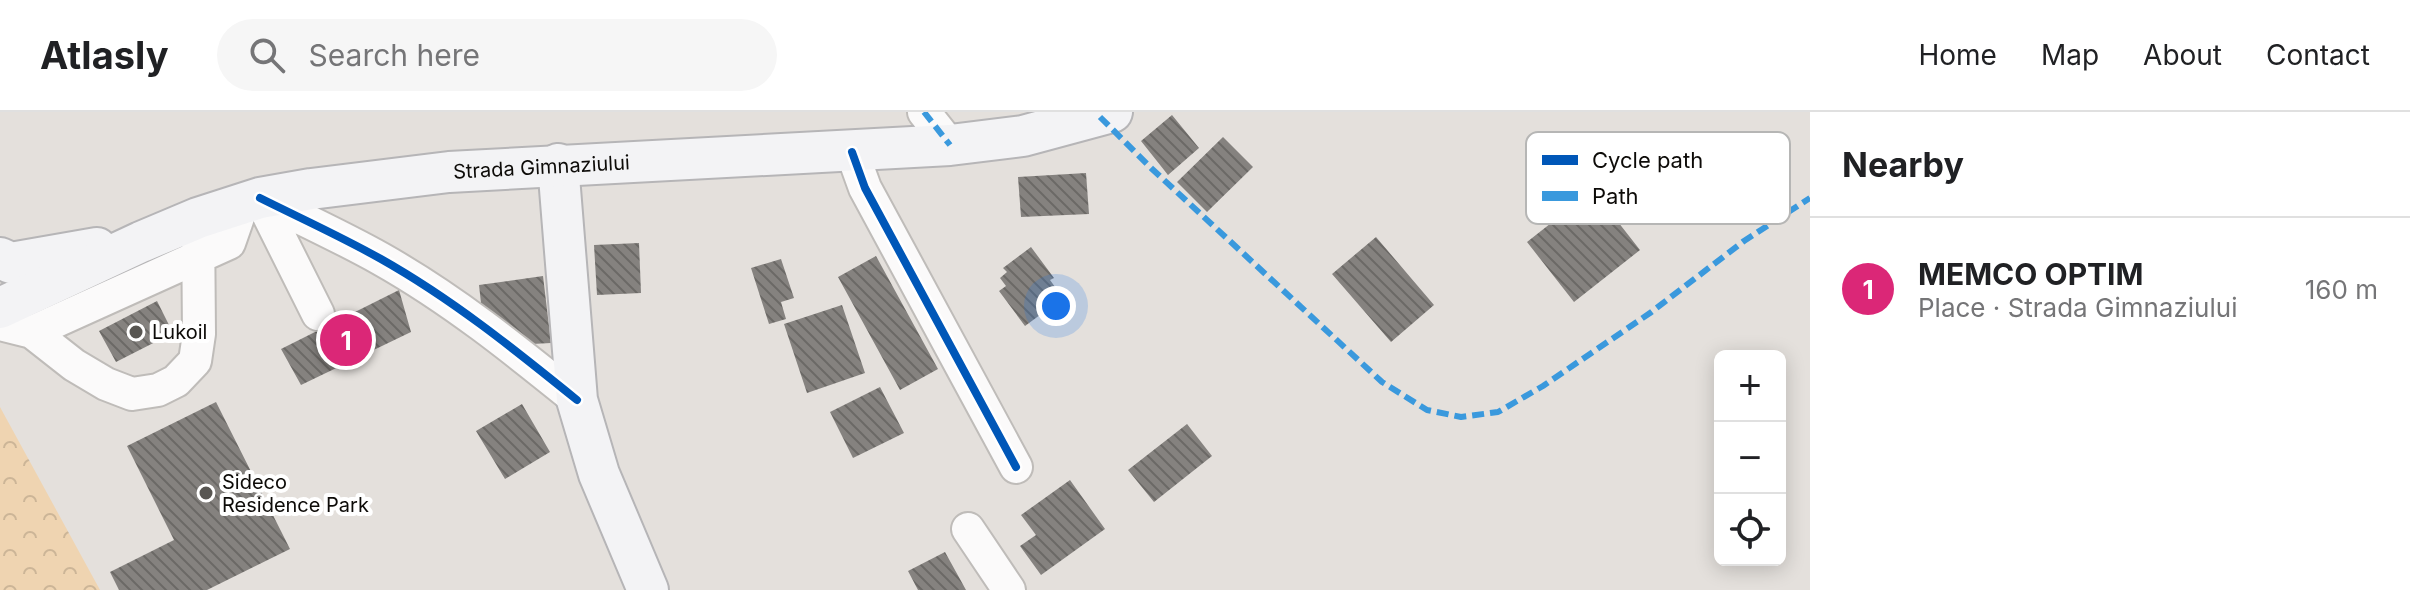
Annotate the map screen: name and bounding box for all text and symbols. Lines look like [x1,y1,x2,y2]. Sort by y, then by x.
search box [217,19,777,91]
text: Atlasly [40,32,169,78]
icon: search [245,33,289,77]
text: Search here [309,37,480,73]
text: Home [1918,38,1997,72]
text: Map [2041,38,2099,72]
text: About [2143,38,2222,72]
text: Contact [2266,38,2370,72]
legend [1526,132,1790,224]
text: Nearby [1842,144,1964,185]
text: Cycle path [1592,147,1703,173]
street label: Strada Gimnaziului [452,150,630,184]
text: Path [1592,183,1639,209]
text: MEMCO OPTIM [1918,256,2143,292]
text: 1 [1862,274,1874,305]
text: 160 m [2305,274,2378,305]
your location [1036,286,1076,326]
text: Place · Strada Gimnaziului [1918,292,2237,323]
pin: 1 [320,310,372,370]
place label: Lukoil [152,320,207,344]
marker: Lukoil [127,323,145,341]
map controls [1714,350,1786,566]
button: + [1714,350,1786,422]
button: − [1714,422,1786,494]
place label: Sideco Residence Park [222,470,369,517]
marker: Sideco Residence Park [197,484,215,502]
button: locate [1714,494,1786,566]

